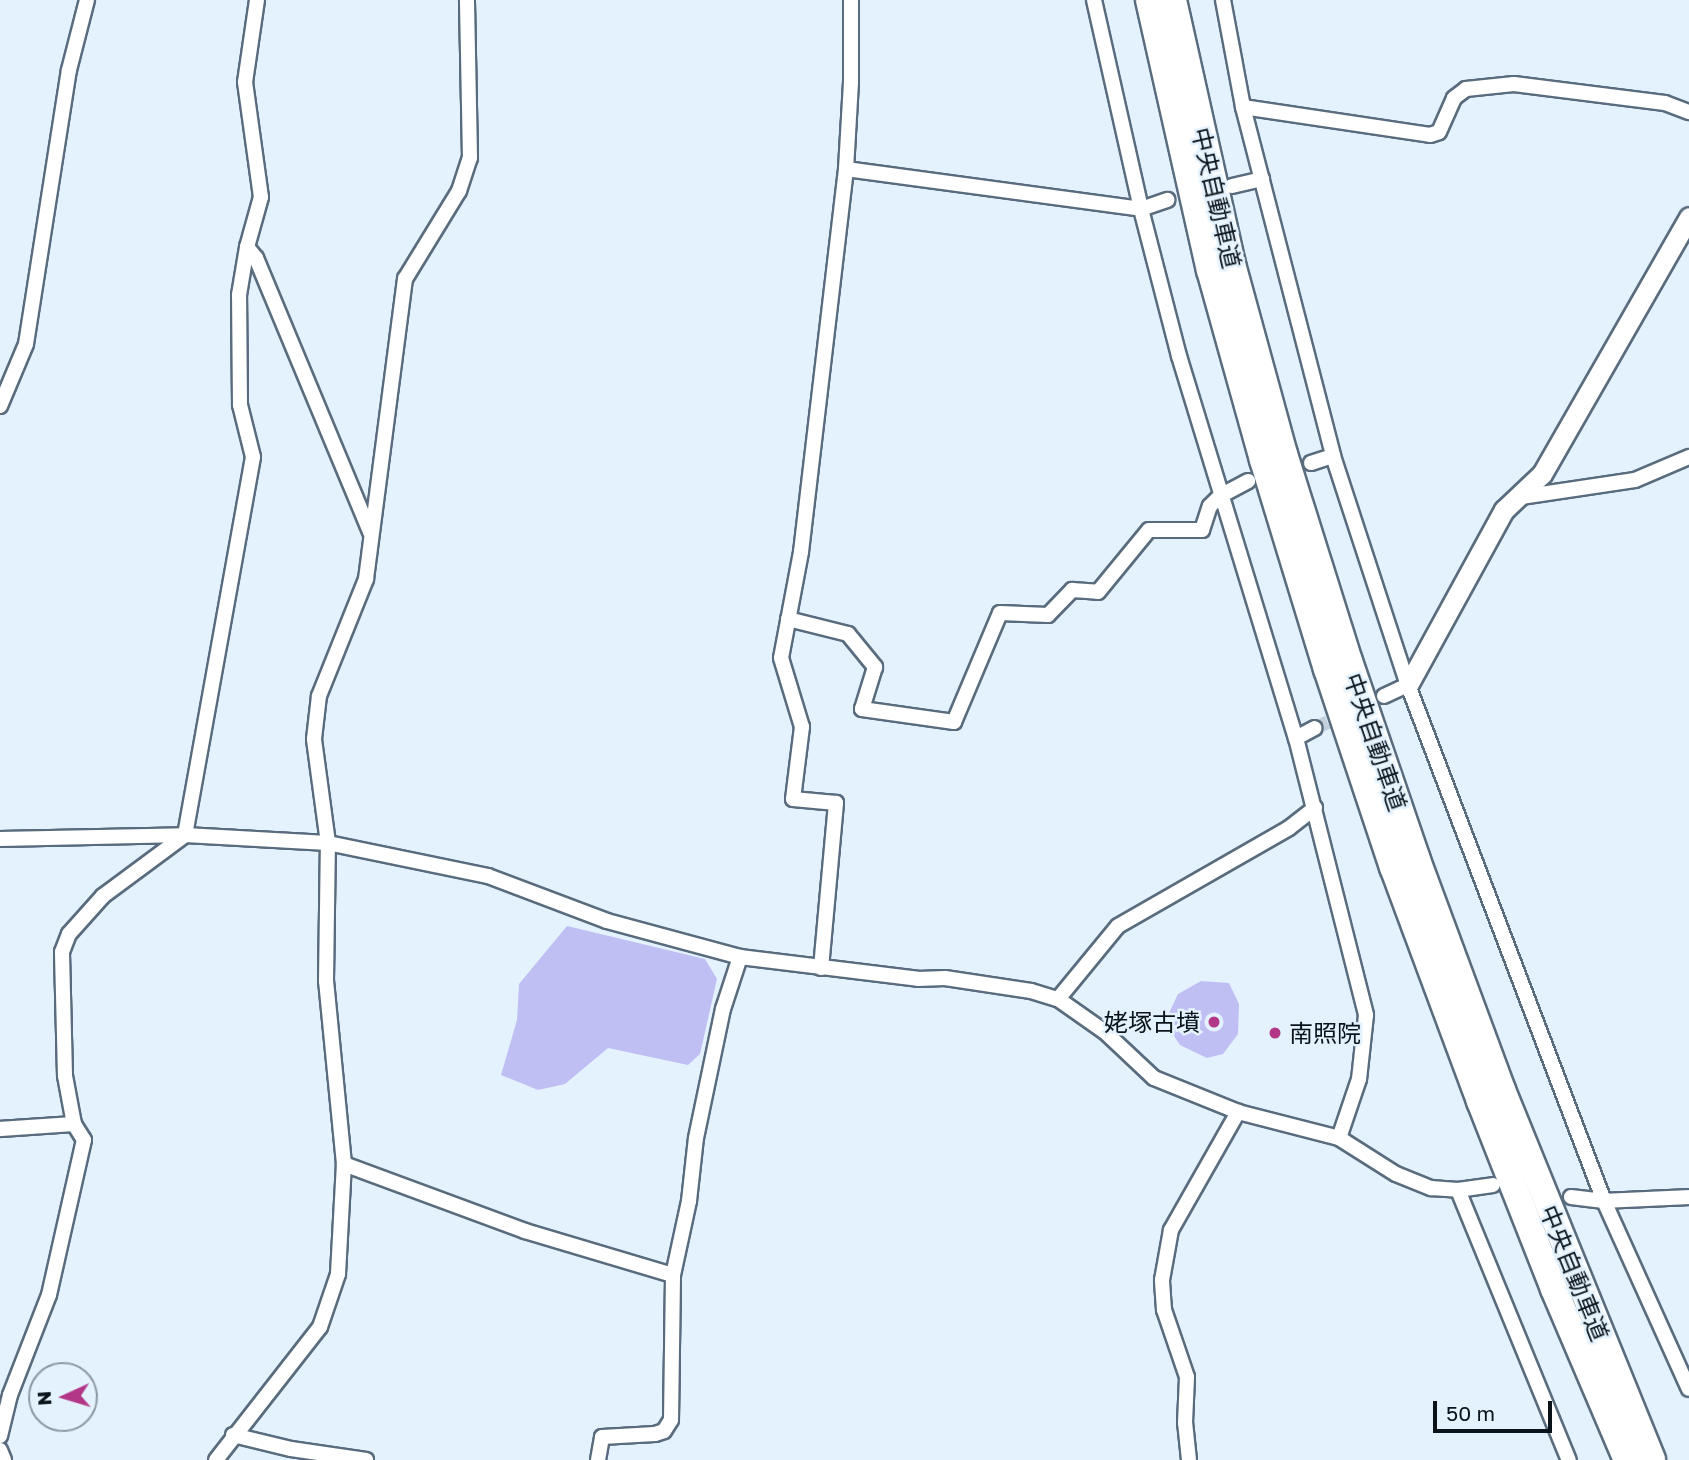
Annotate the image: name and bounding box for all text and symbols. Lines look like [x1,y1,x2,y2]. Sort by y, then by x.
street label: 中央自動車道 [1187,125,1247,271]
street label: 中央自動車道 [1339,669,1413,815]
place label: 姥塚古墳 [1104,1008,1200,1036]
marker: 姥塚古墳 [1206,1014,1222,1030]
place label: 南照院 [1289,1019,1361,1047]
marker: 南照院 [1267,1025,1283,1041]
street label: 中央自動車道 [1535,1201,1615,1345]
north arrow [28,1362,98,1432]
scale bar [1437,1386,1556,1430]
text: N [32,1390,56,1406]
text: 50 m [1446,1400,1495,1426]

